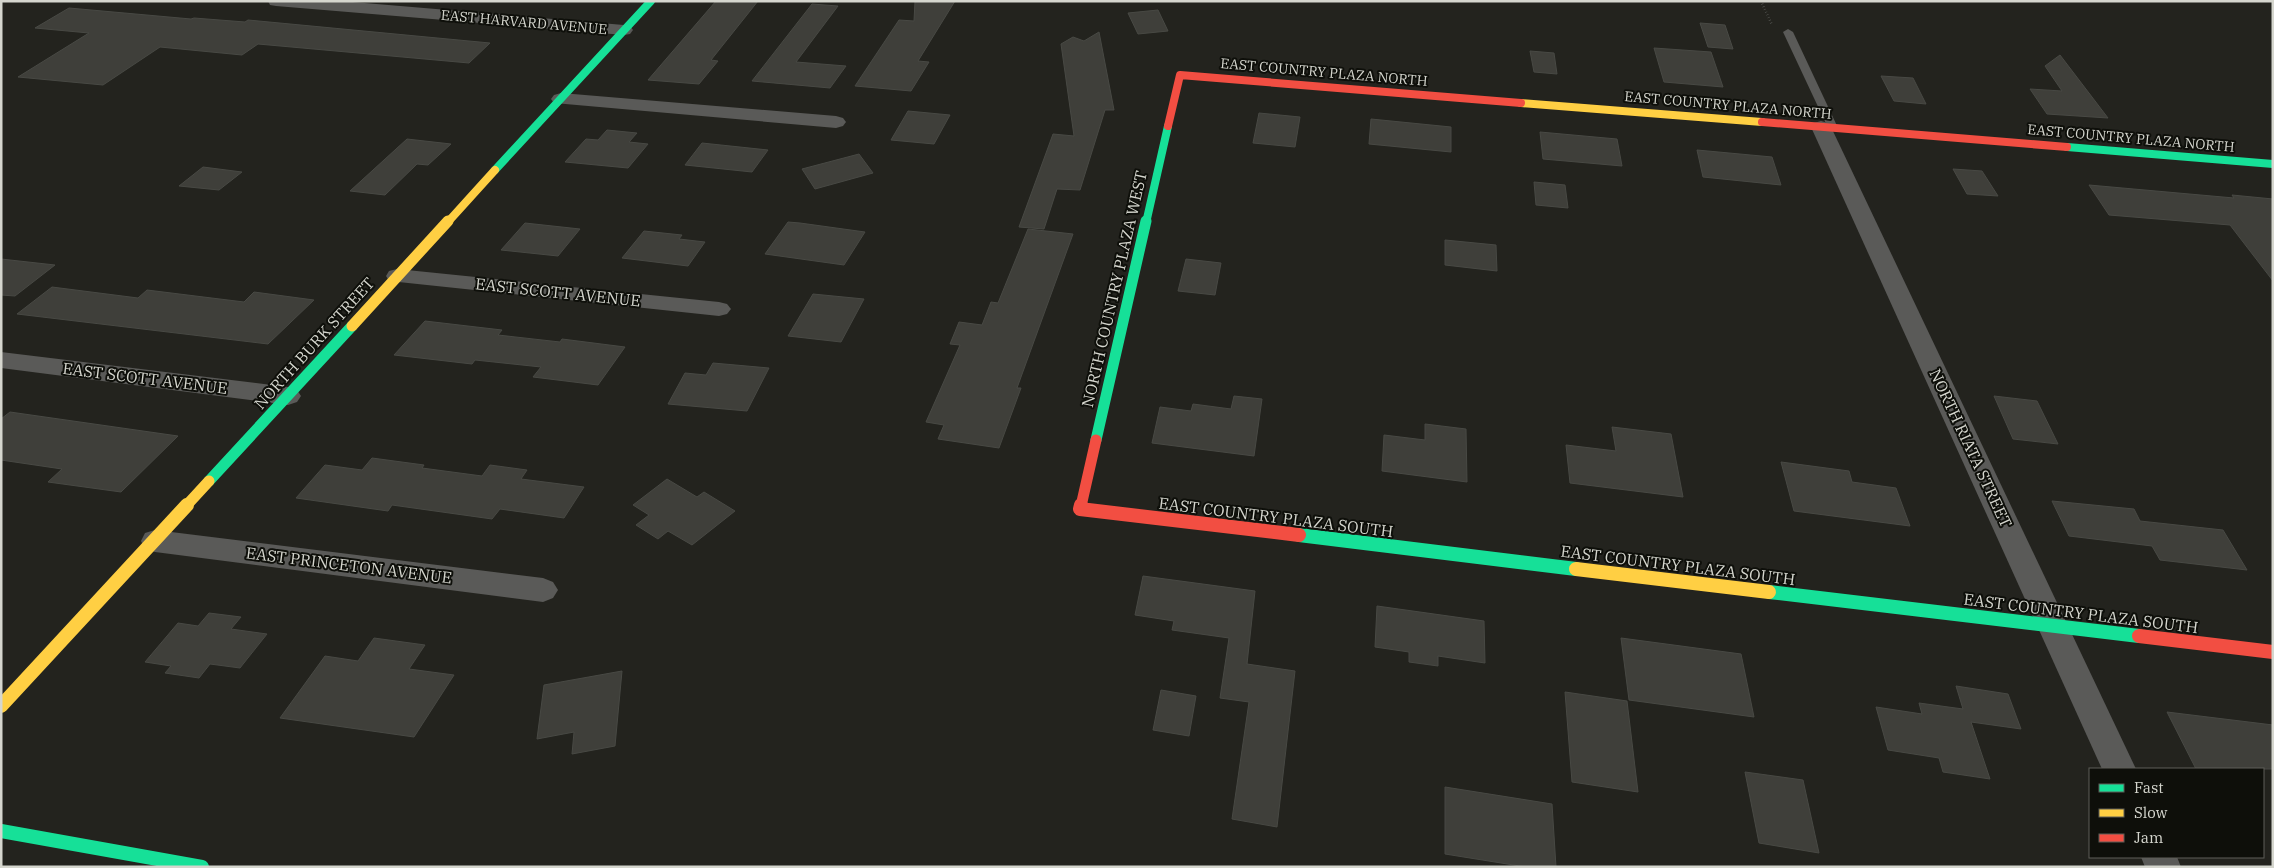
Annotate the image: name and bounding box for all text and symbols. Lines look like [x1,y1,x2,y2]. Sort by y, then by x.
street label: EAST HARVARD AVENUE [440,6,608,38]
street label: EAST COUNTRY PLAZA NORTH [1220,54,1428,90]
street label: EAST COUNTRY PLAZA NORTH [1624,87,1832,123]
street label: EAST COUNTRY PLAZA NORTH [2027,120,2235,156]
street label: NORTH COUNTRY PLAZA WEST [1077,169,1151,409]
street label: NORTH BURK STREET [249,273,379,413]
street label: EAST SCOTT AVENUE [474,273,642,311]
street label: EAST SCOTT AVENUE [61,358,229,398]
street label: NORTH RIATA STREET [1925,365,2017,531]
street label: EAST COUNTRY PLAZA SOUTH [1158,493,1394,541]
street label: EAST COUNTRY PLAZA SOUTH [1560,541,1796,589]
street label: EAST PRINCETON AVENUE [245,542,453,588]
street label: EAST COUNTRY PLAZA SOUTH [1963,589,2199,637]
legend [2089,768,2264,858]
text: Fast [2134,778,2164,797]
text: Slow [2134,803,2168,822]
text: Jam [2134,828,2163,847]

